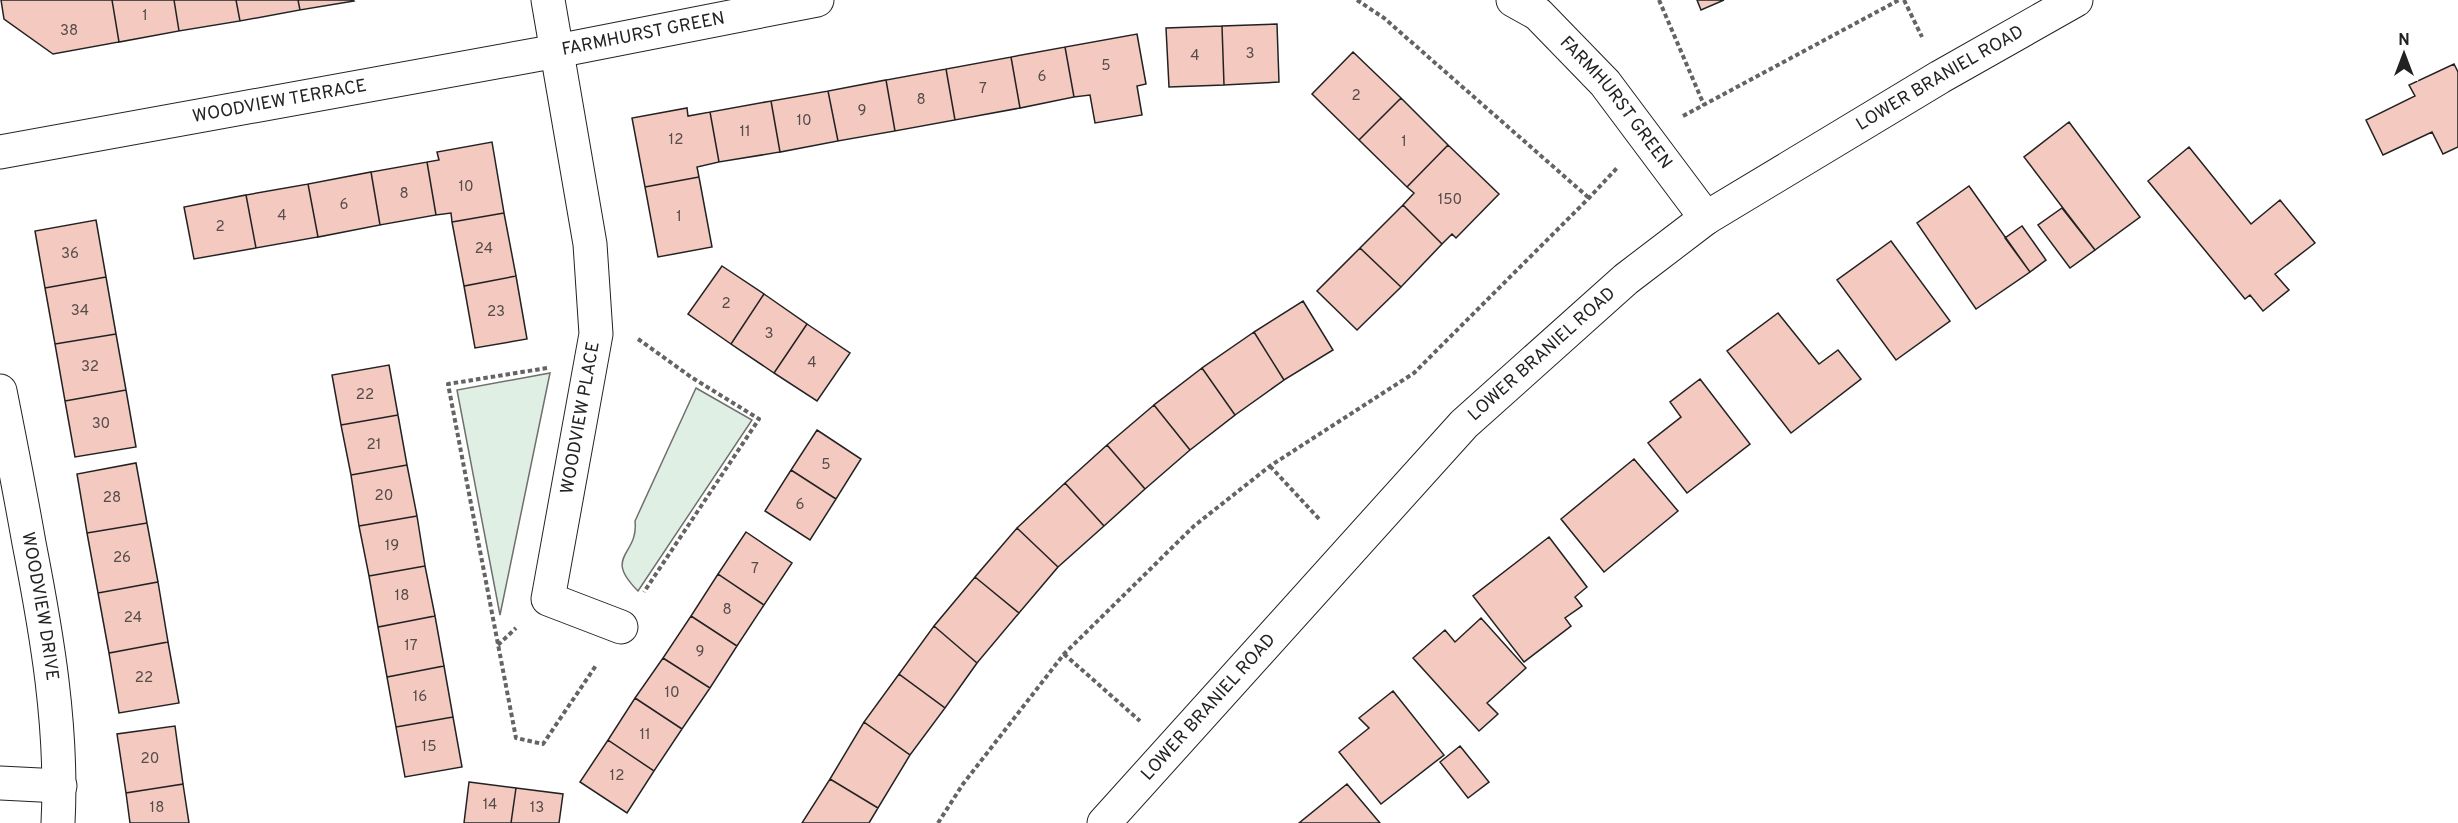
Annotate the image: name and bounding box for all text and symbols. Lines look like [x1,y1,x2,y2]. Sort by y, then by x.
house number: 1 [142,7,148,26]
street label: FARMHURST GREEN [560,7,727,61]
street label: LOWER BRANIEL ROAD [1852,20,2028,136]
house number: 38 [60,22,78,41]
north arrow [2374,24,2434,84]
text: N [2398,31,2410,51]
street label: FARMHURST GREEN [1555,32,1677,174]
house number: 3 [1245,45,1255,64]
house number: 4 [1190,47,1200,66]
house number: 5 [1101,57,1111,76]
house number: 6 [1038,68,1047,87]
street label: WOODVIEW TERRACE [190,74,368,128]
house number: 7 [979,80,987,99]
house number: 2 [1351,87,1361,106]
house number: 8 [916,91,926,110]
house number: 9 [858,102,866,121]
house number: 10 [796,112,812,131]
house number: 11 [739,123,751,142]
house number: 12 [669,131,683,150]
house number: 1 [1401,133,1407,152]
house number: 10 [458,178,474,197]
house number: 8 [399,185,409,204]
house number: 150 [1438,191,1462,210]
house number: 6 [340,196,349,215]
house number: 4 [277,207,287,226]
house number: 1 [676,208,682,227]
house number: 2 [215,218,225,237]
house number: 24 [475,240,493,259]
house number: 36 [61,245,79,264]
street label: LOWER BRANIEL ROAD [1463,282,1621,426]
house number: 2 [721,295,731,314]
house number: 34 [71,302,89,321]
house number: 23 [487,303,505,322]
house number: 3 [764,325,774,344]
street label: WOODVIEW PLACE [556,340,606,496]
house number: 4 [807,354,817,373]
house number: 32 [81,358,99,377]
house number: 22 [356,386,374,405]
house number: 30 [92,415,110,434]
house number: 21 [367,436,381,455]
house number: 5 [821,456,831,475]
house number: 20 [375,487,393,506]
house number: 28 [103,489,121,508]
house number: 6 [796,496,805,515]
street label: WOODVIEW DRIVE [16,530,63,682]
house number: 19 [385,537,399,556]
house number: 26 [113,549,131,568]
house number: 7 [751,560,759,579]
house number: 18 [395,587,409,606]
house number: 8 [722,601,732,620]
house number: 24 [124,609,142,628]
street label: LOWER BRANIEL ROAD [1136,629,1281,786]
house number: 17 [404,637,418,656]
house number: 9 [696,643,704,662]
house number: 22 [135,669,153,688]
house number: 10 [664,684,680,703]
house number: 16 [413,688,427,707]
house number: 11 [639,726,651,745]
house number: 15 [422,738,436,757]
house number: 20 [141,750,159,769]
house number: 12 [610,767,624,786]
house number: 14 [483,796,497,815]
house number: 18 [150,799,164,818]
house number: 13 [530,799,544,818]

